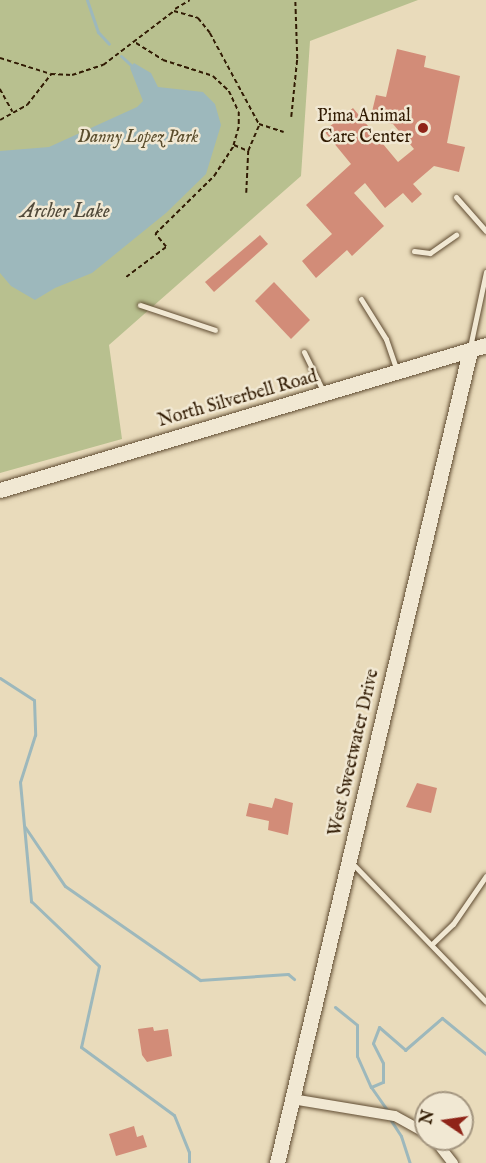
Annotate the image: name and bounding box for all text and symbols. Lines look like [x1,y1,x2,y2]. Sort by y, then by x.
place label: Pima Animal Care Center [317,107,411,150]
marker: Pima Animal Care Center [416,121,430,135]
park label: Danny Lopez Park [77,127,199,149]
water label: Archer Lake [20,199,110,223]
street label: North Silverbell Road [156,367,320,433]
street label: West Sweetwater Drive [325,667,385,839]
north arrow [414,1091,474,1151]
text: N [417,1108,440,1126]

